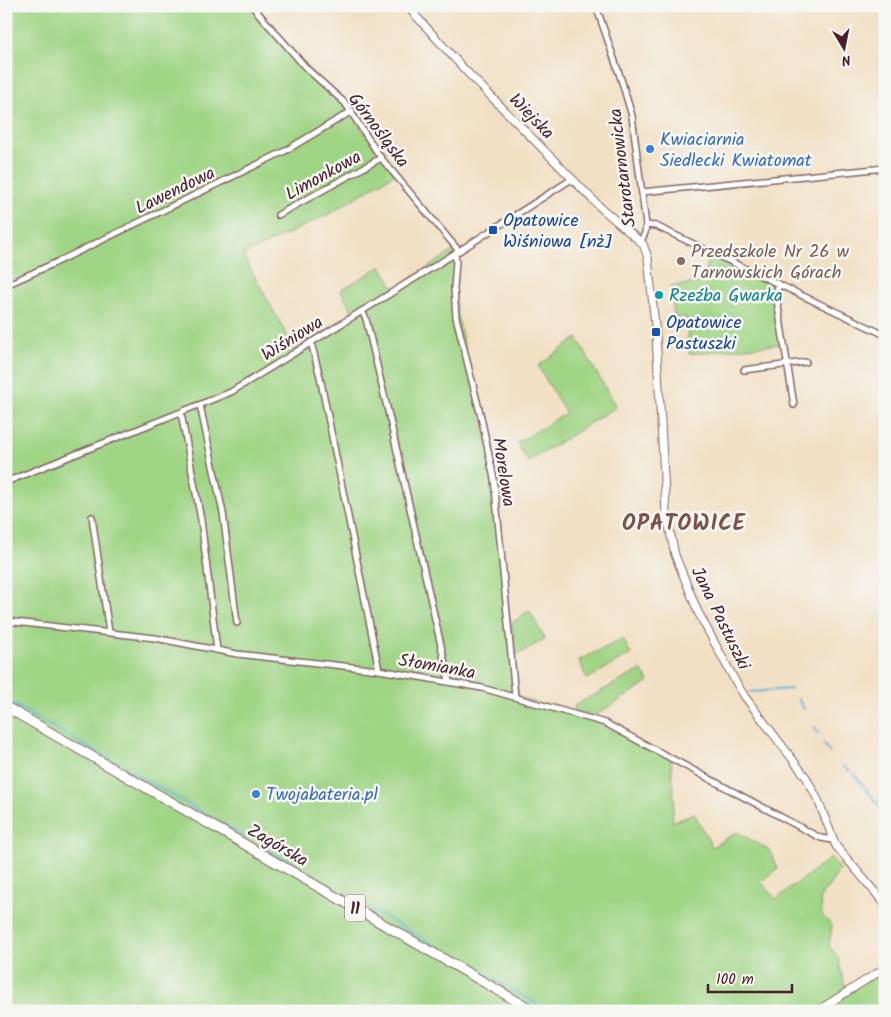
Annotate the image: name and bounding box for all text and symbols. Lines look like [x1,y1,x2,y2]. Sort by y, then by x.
north arrow [818,22,868,72]
text: N [840,48,852,71]
street label: Górnośląska [340,87,416,175]
street label: Wiejska [501,87,561,147]
street label: Starotarnowicka [602,107,645,229]
place label: Kwiaciarnia Siedlecki Kwiatomat [660,126,813,176]
street label: Limonkowa [280,143,367,209]
marker: Kwiaciarnia Siedlecki Kwiatomat [644,143,656,155]
street label: Lawendowa [131,160,221,223]
place label: Opatowice Wiśniowa [nż] [503,207,612,257]
marker: Opatowice Wiśniowa [nż] [487,224,499,236]
place label: Przedszkole Nr 26 w Tarnowskich Górach [691,238,850,288]
marker: Przedszkole Nr 26 w Tarnowskich Górach [675,255,687,267]
place label: Rzeźba Gwarka [669,282,783,311]
marker: Rzeźba Gwarka [653,289,665,301]
street label: Wiśniowa [256,309,330,370]
place label: Opatowice Pastuszki [666,309,742,359]
marker: Opatowice Pastuszki [650,326,662,338]
street label: Morelowa [483,436,522,509]
district label: OPATOWICE [622,507,746,542]
street label: Jana Pastuszki [682,562,758,676]
street label: Słomianka [396,646,478,689]
place label: Twojabateria.pl [266,781,378,810]
marker: Twojabateria.pl [250,788,262,800]
street label: Zagórska [241,817,313,876]
road number: 11 [345,894,365,921]
scale bar [708,962,792,994]
text: 100 m [716,968,754,992]

